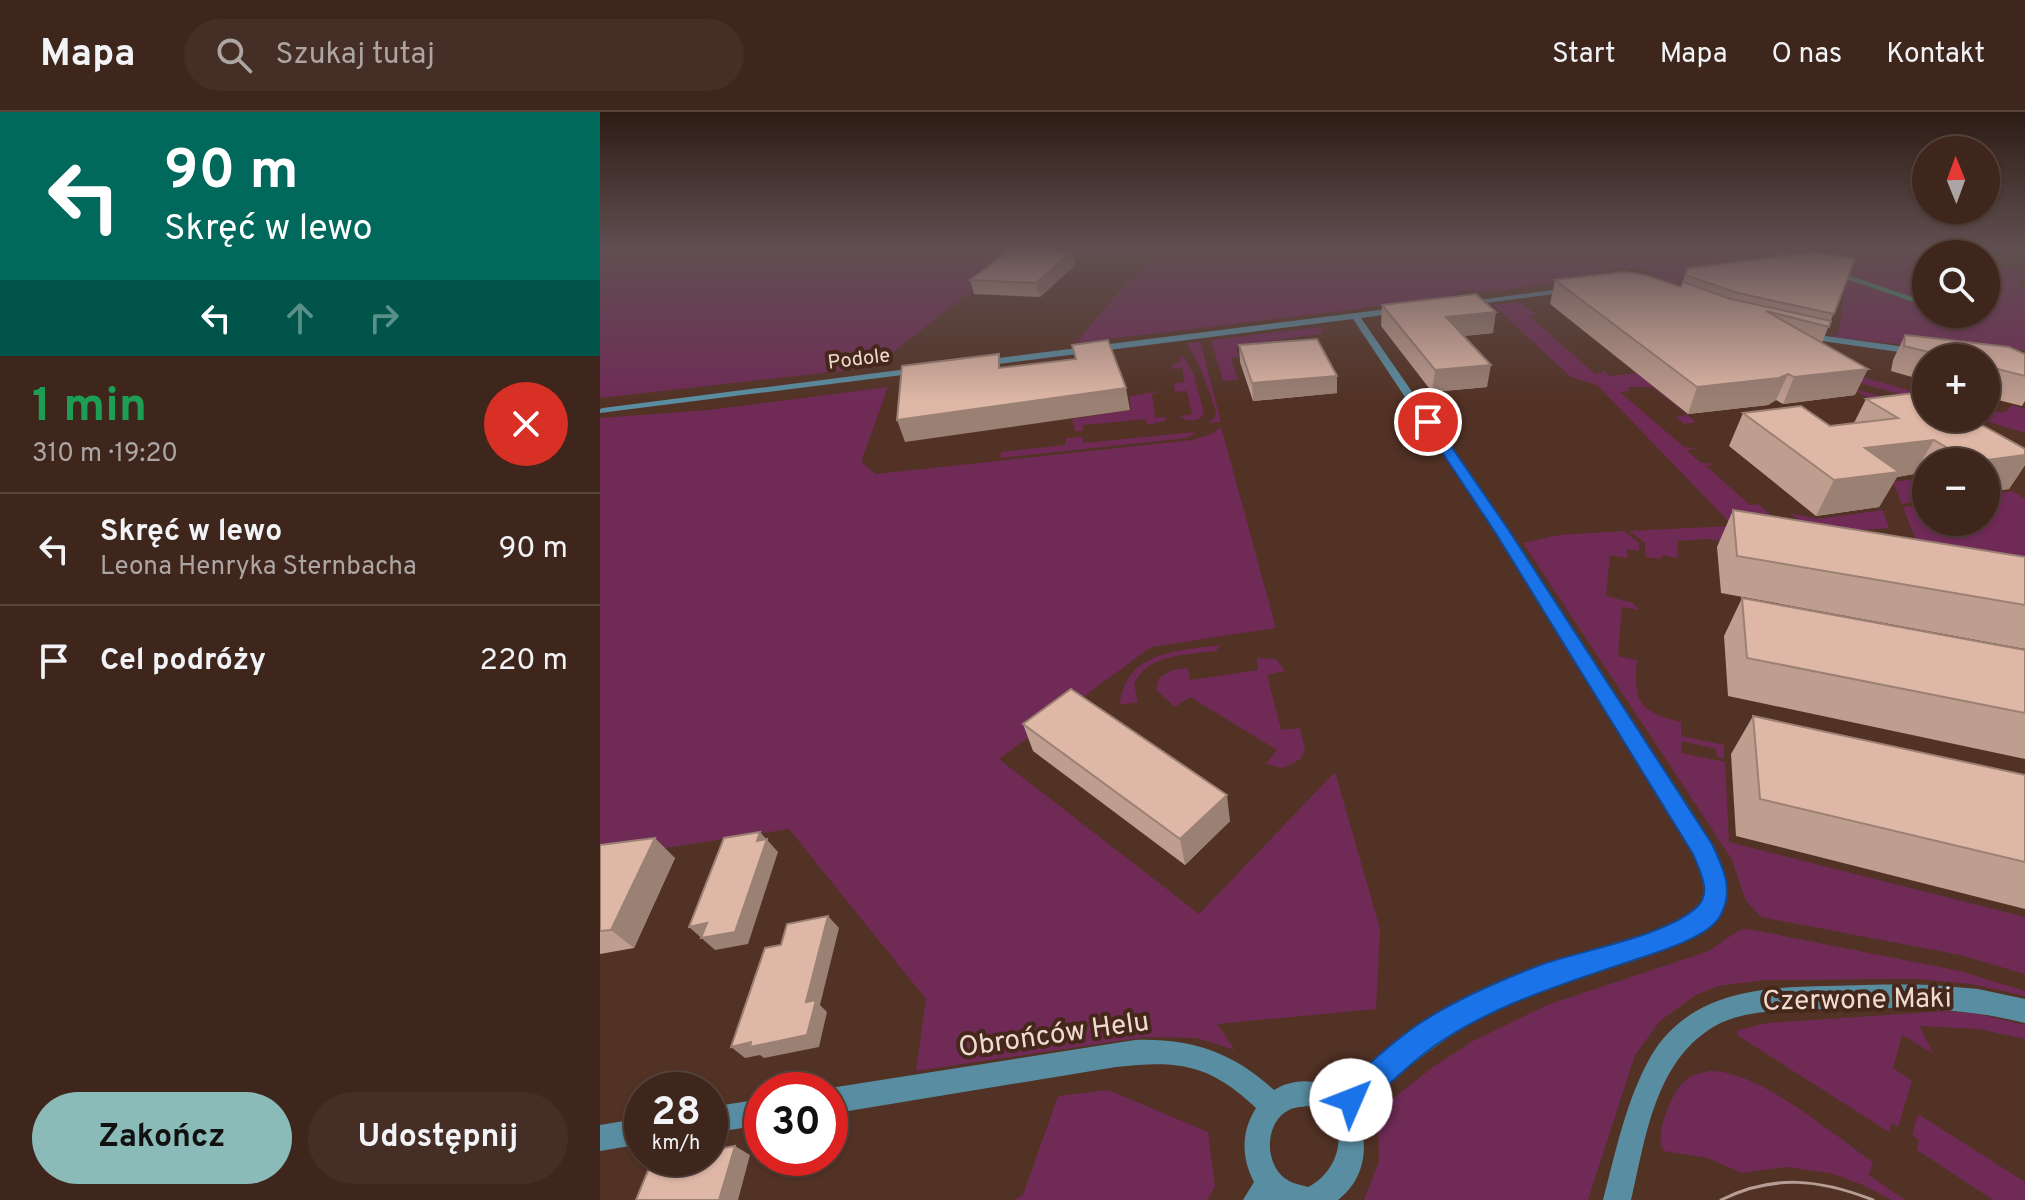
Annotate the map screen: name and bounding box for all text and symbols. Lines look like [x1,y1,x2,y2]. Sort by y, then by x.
search box [184,19,744,91]
text: Mapa [40,31,136,80]
icon: search [212,33,256,77]
text: Szukaj tutaj [276,37,435,74]
text: Start [1552,37,1616,73]
text: Mapa [1660,37,1727,73]
text: O nas [1771,37,1842,73]
text: Kontakt [1886,37,1985,73]
north arrow [1912,136,2000,224]
map controls [1912,136,2000,536]
text: 90 m [164,138,299,208]
icon: left [32,144,136,248]
text: Skręć w lewo [164,207,373,253]
button: search [1912,240,2000,328]
icon: left [194,296,238,340]
icon: ahead [278,296,322,340]
icon: right [362,296,406,340]
street label: Podole [826,343,892,377]
button: + [1912,344,2000,432]
text: 1 min [32,378,147,438]
button: close [484,382,568,466]
pin [1394,388,1462,456]
icon: arrive [1406,400,1450,444]
text: 310 m · 19:20 [32,438,178,471]
button: − [1912,448,2000,536]
text: Skręć w lewo [100,514,282,551]
icon: left [32,527,76,571]
text: 90 m [499,531,568,568]
text: Leona Henryka Sternbacha [100,551,417,584]
icon: arrive [32,639,76,683]
text: Cel podróży [100,643,266,680]
text: 220 m [480,643,568,680]
street label: Czerwone Maki [1762,981,1952,1021]
street label: Obrońców Helu [956,1005,1152,1067]
position arrow [1309,1058,1393,1142]
speed limit sign: 30 [744,1072,848,1176]
text: 28 [651,1089,701,1139]
button: Zakończ [32,1092,292,1184]
button: Udostępnij [308,1092,568,1184]
text: km/h [652,1131,700,1157]

